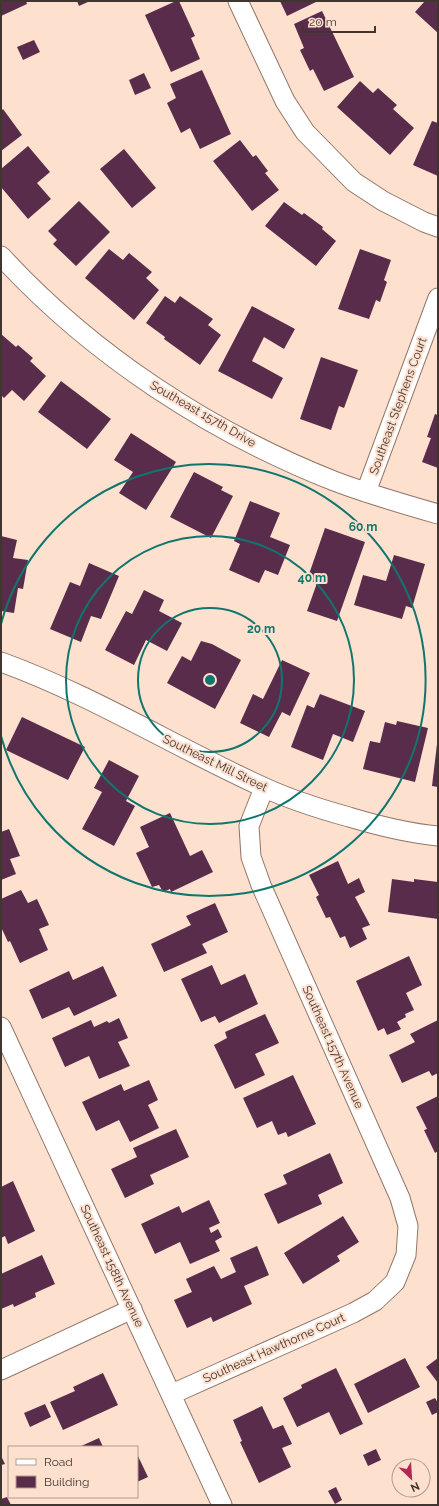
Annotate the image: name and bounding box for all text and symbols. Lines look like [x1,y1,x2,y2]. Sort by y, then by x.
scale bar [303,8,375,34]
text: 20 m [309,15,337,29]
street label: Southeast Stephens Court [367,335,429,477]
street label: Southeast 157th Drive [148,378,258,450]
text: 60 m [349,520,377,534]
text: 40 m [298,571,326,585]
text: 20 m [247,622,275,636]
centre of rings [203,673,217,687]
street label: Southeast Mill Street [160,732,270,794]
street label: Southeast 157th Avenue [300,983,366,1111]
street label: Southeast 158th Avenue [77,1202,147,1330]
street label: Southeast Hawthorne Court [201,1310,347,1386]
legend [8,1446,138,1498]
text: Road [44,1455,73,1469]
north arrow [391,1458,431,1498]
text: Building [44,1475,90,1489]
text: N [408,1479,422,1494]

